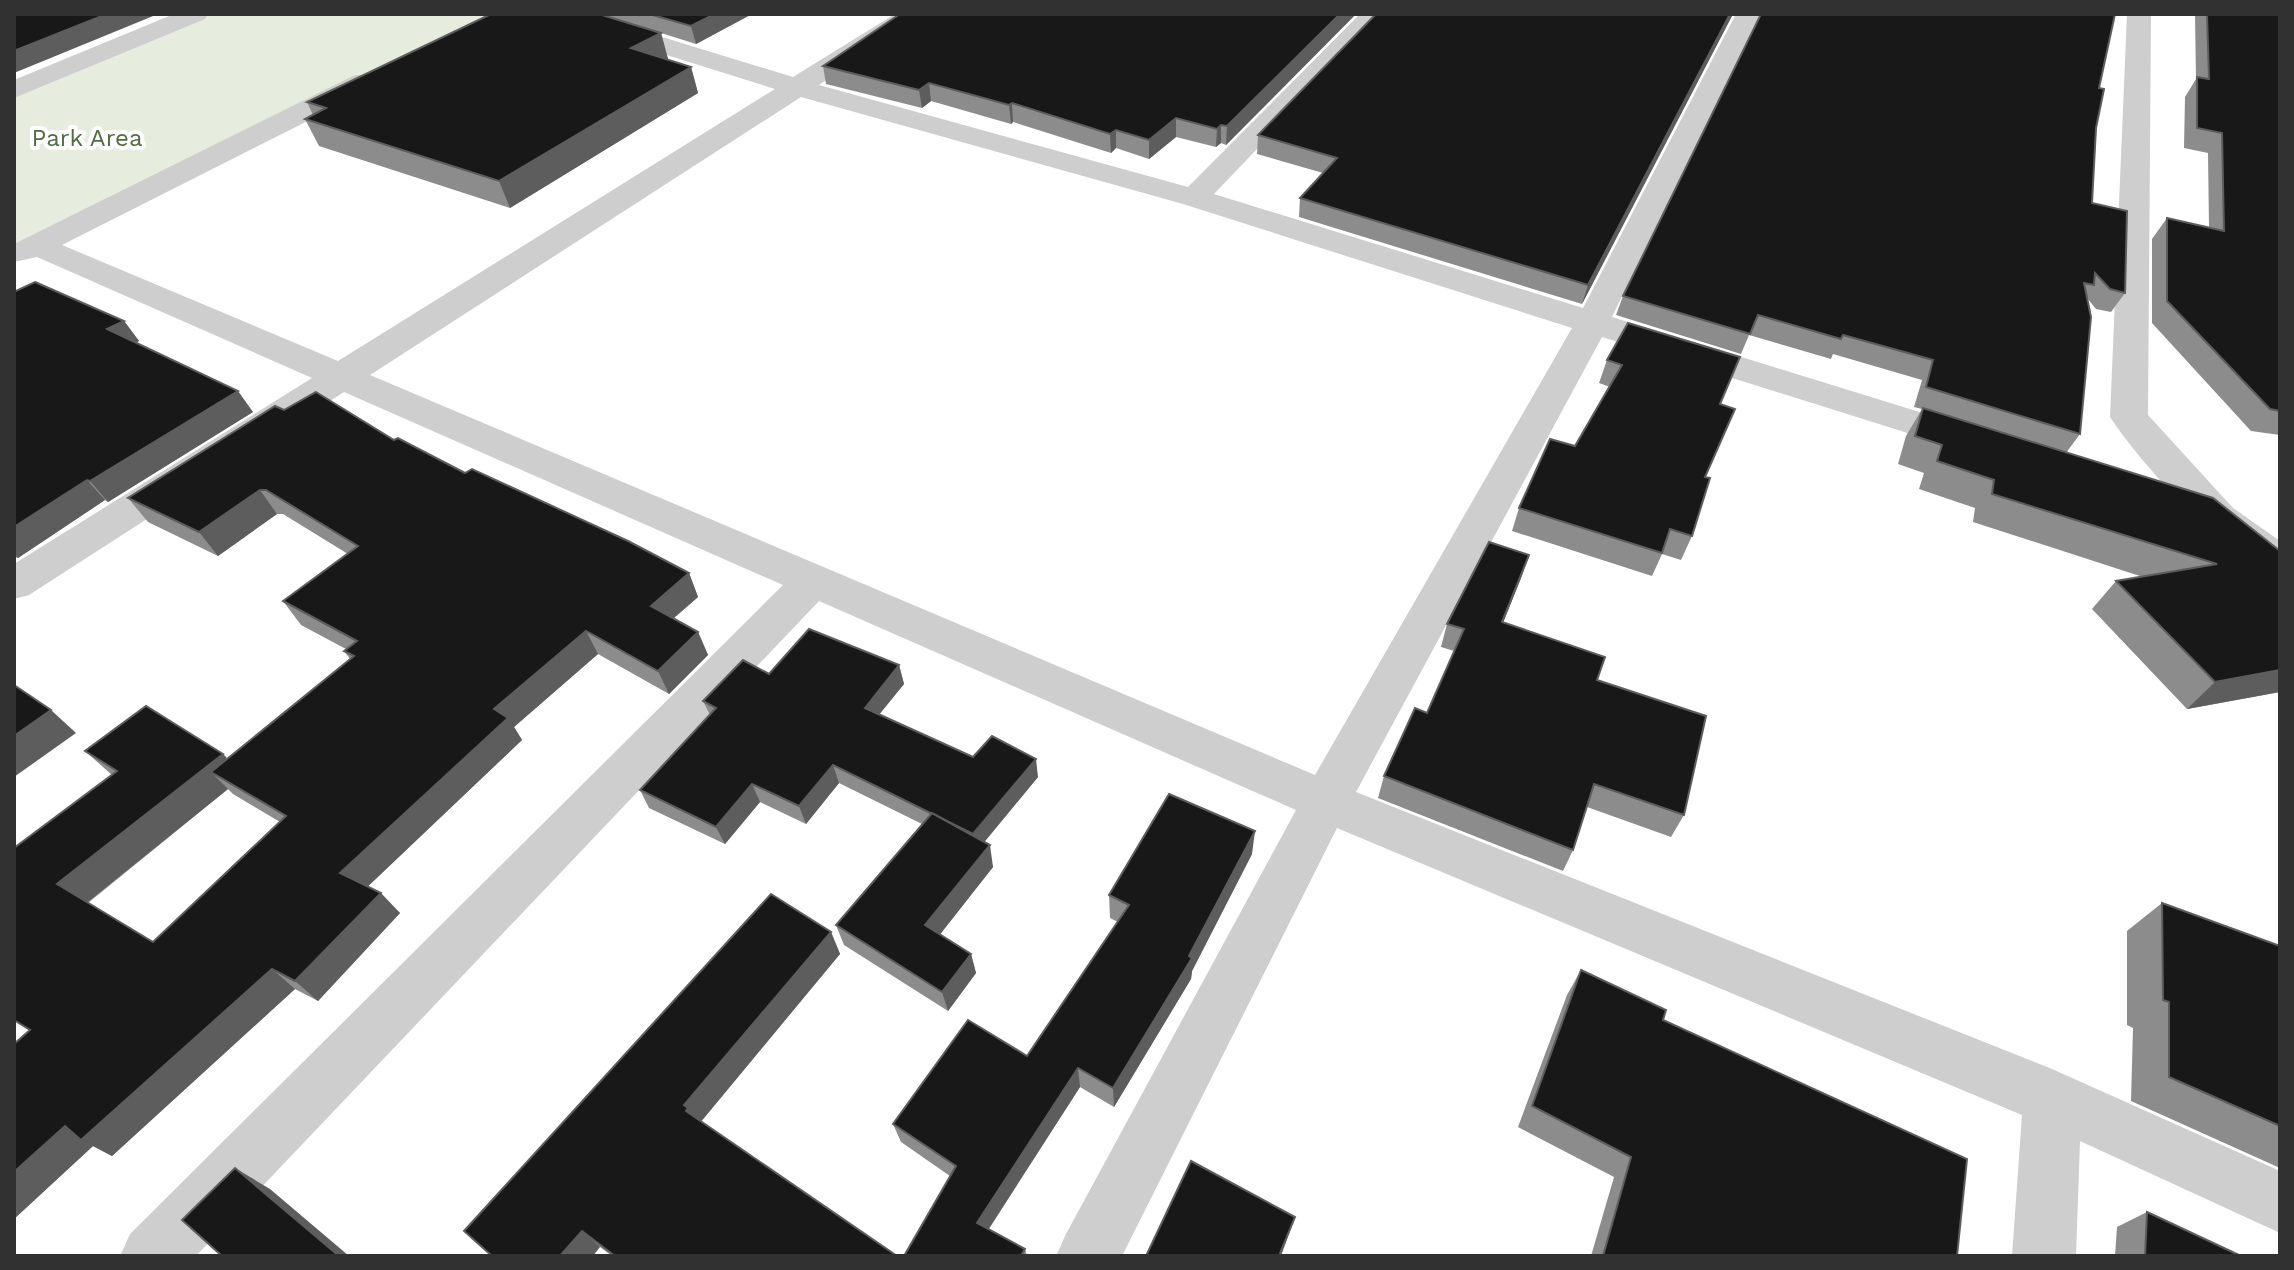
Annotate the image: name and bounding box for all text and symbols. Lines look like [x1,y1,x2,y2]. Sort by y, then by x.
park label: Park Area [32,124,143,152]

